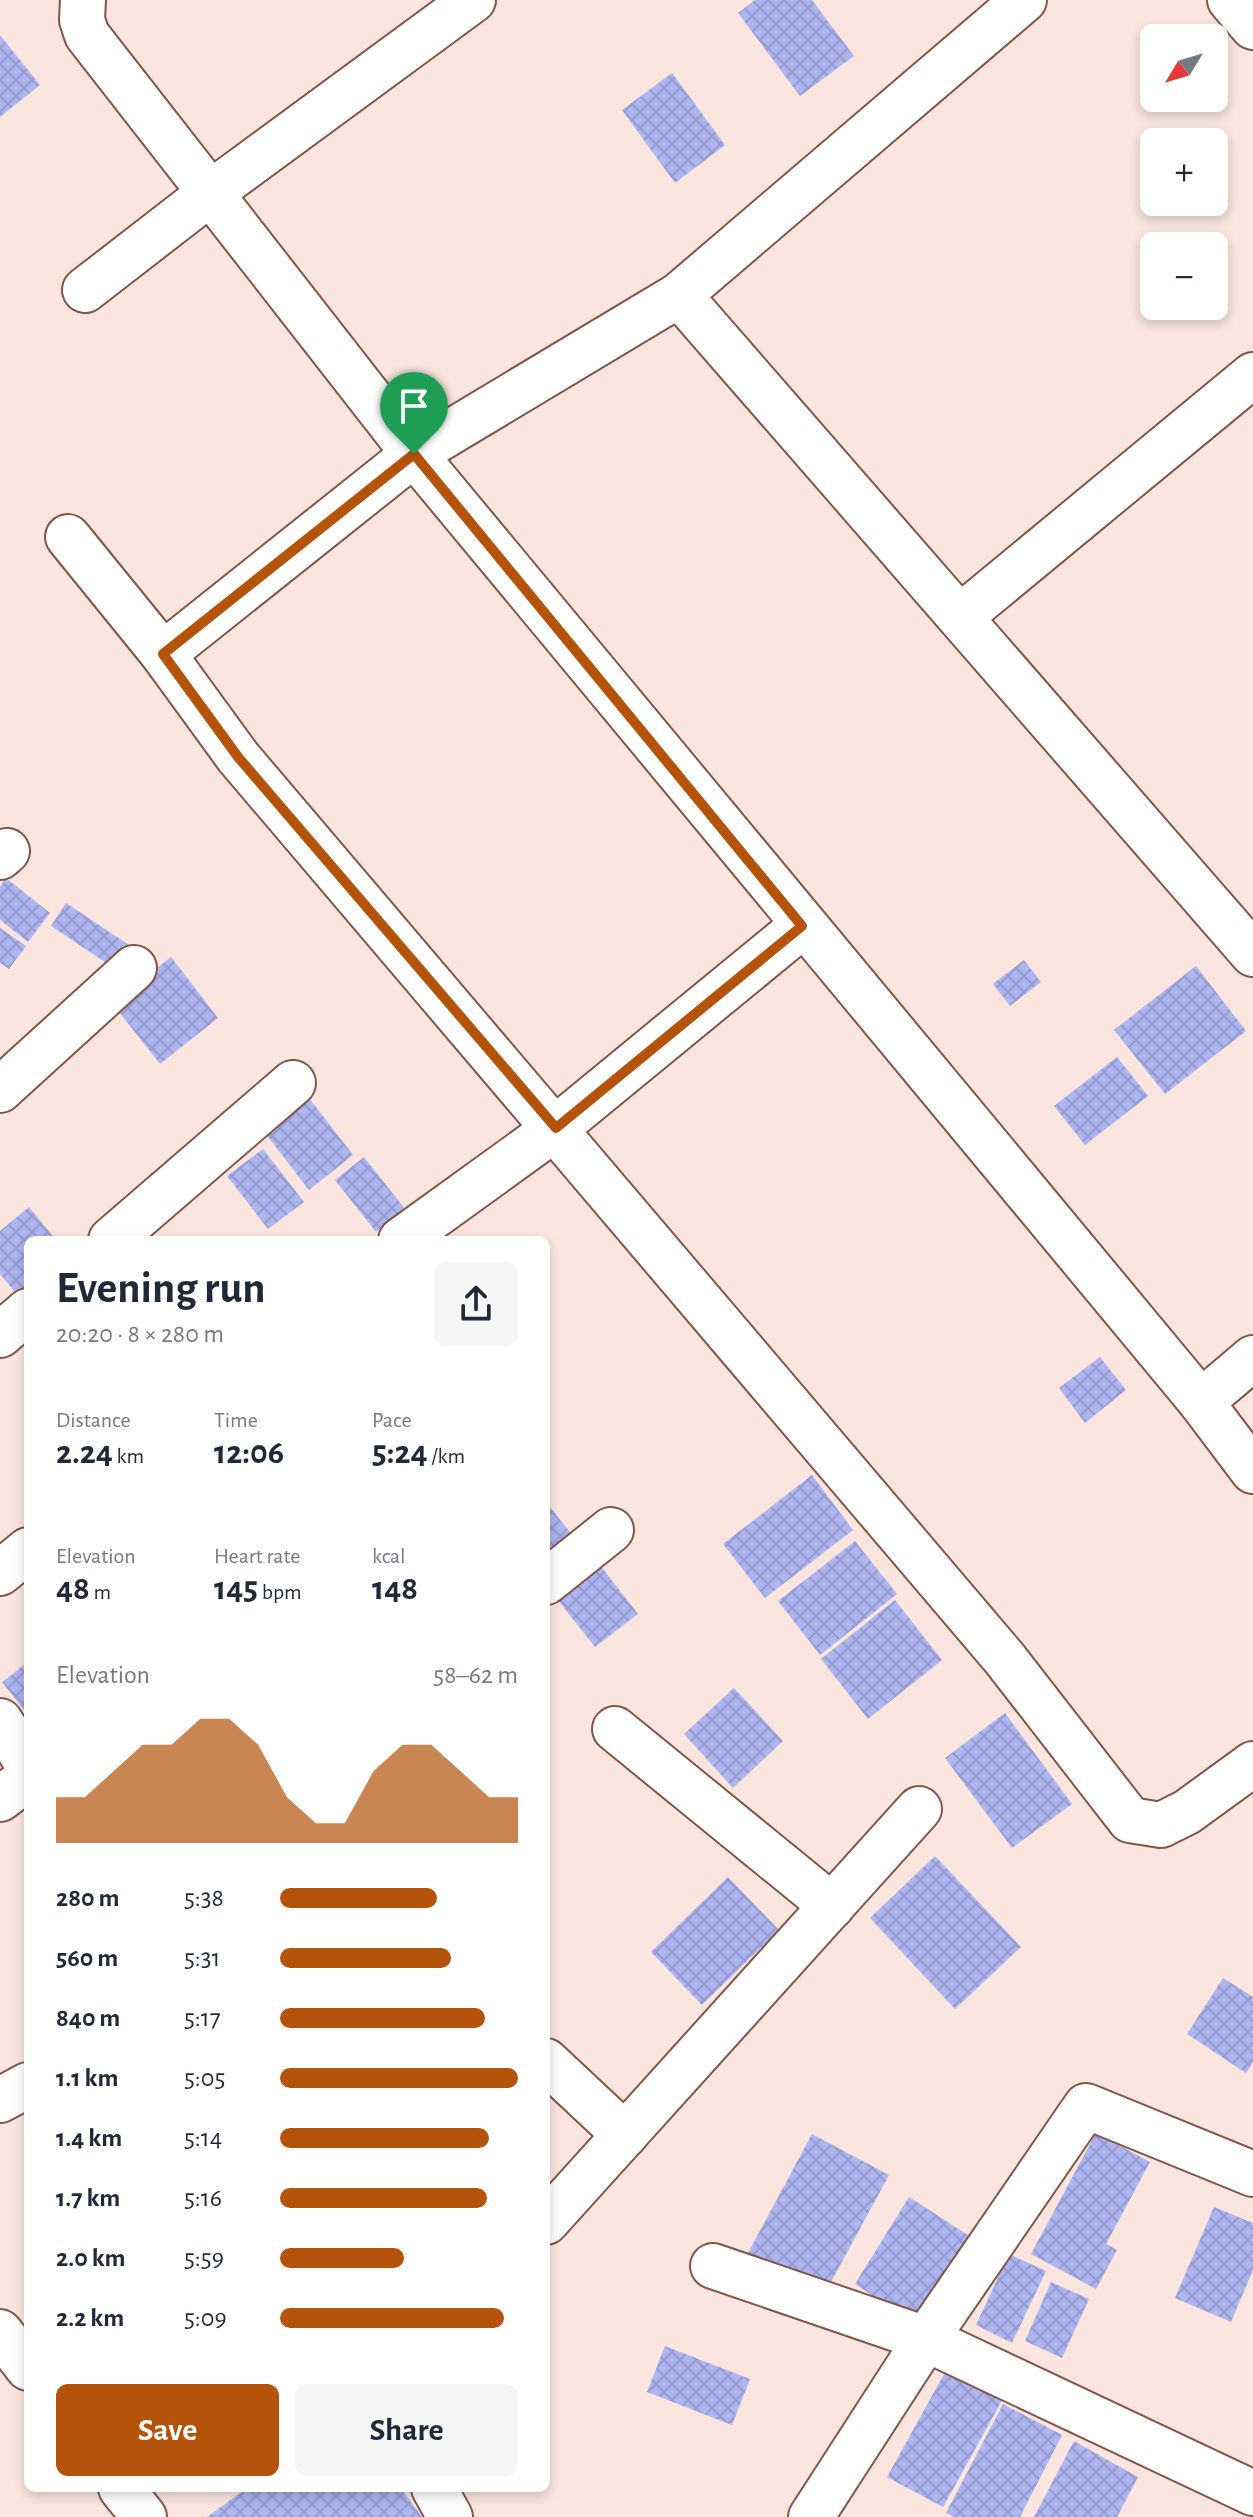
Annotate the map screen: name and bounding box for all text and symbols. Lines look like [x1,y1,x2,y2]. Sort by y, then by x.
north arrow [1140,24,1228,112]
map controls [1140,24,1228,320]
button: + [1140,128,1228,216]
button: − [1140,232,1228,320]
pin [380,372,448,454]
icon: arrive [392,384,436,428]
button: share [434,1262,518,1346]
text: Evening run [56,1267,265,1311]
text: 20:20 · 8 × 280 m [56,1321,224,1347]
text: Distance [56,1409,131,1431]
text: Time [214,1409,258,1431]
text: Pace [372,1409,412,1431]
text: 2.24 [56,1436,113,1470]
text: 12:06 [214,1436,284,1470]
text: 5:24 [372,1436,428,1470]
text: km [113,1445,144,1467]
text: /km [428,1445,465,1467]
text: Elevation [56,1545,136,1567]
text: Heart rate [214,1545,300,1567]
text: kcal [372,1545,406,1567]
text: 48 [56,1572,90,1606]
text: 145 [214,1572,258,1606]
text: 148 [372,1572,418,1606]
text: m [90,1581,111,1603]
text: bpm [258,1581,302,1603]
text: Elevation [56,1662,150,1688]
text: 58–62 m [433,1662,518,1688]
text: 280 m [56,1885,120,1911]
text: 5:38 [184,1885,224,1911]
text: 560 m [56,1945,118,1971]
text: 5:31 [184,1945,220,1971]
text: 840 m [56,2005,120,2031]
text: 5:17 [184,2005,221,2031]
text: 1.1 km [56,2065,118,2091]
text: 5:05 [184,2065,225,2091]
text: 1.4 km [56,2125,122,2151]
text: 5:14 [184,2125,222,2151]
text: 1.7 km [56,2185,120,2211]
text: 5:16 [184,2185,222,2211]
text: 2.0 km [56,2245,126,2271]
text: 5:59 [184,2245,224,2271]
text: 2.2 km [56,2305,124,2331]
text: 5:09 [184,2305,227,2331]
button: Save [56,2384,279,2476]
button: Share [295,2384,518,2476]

